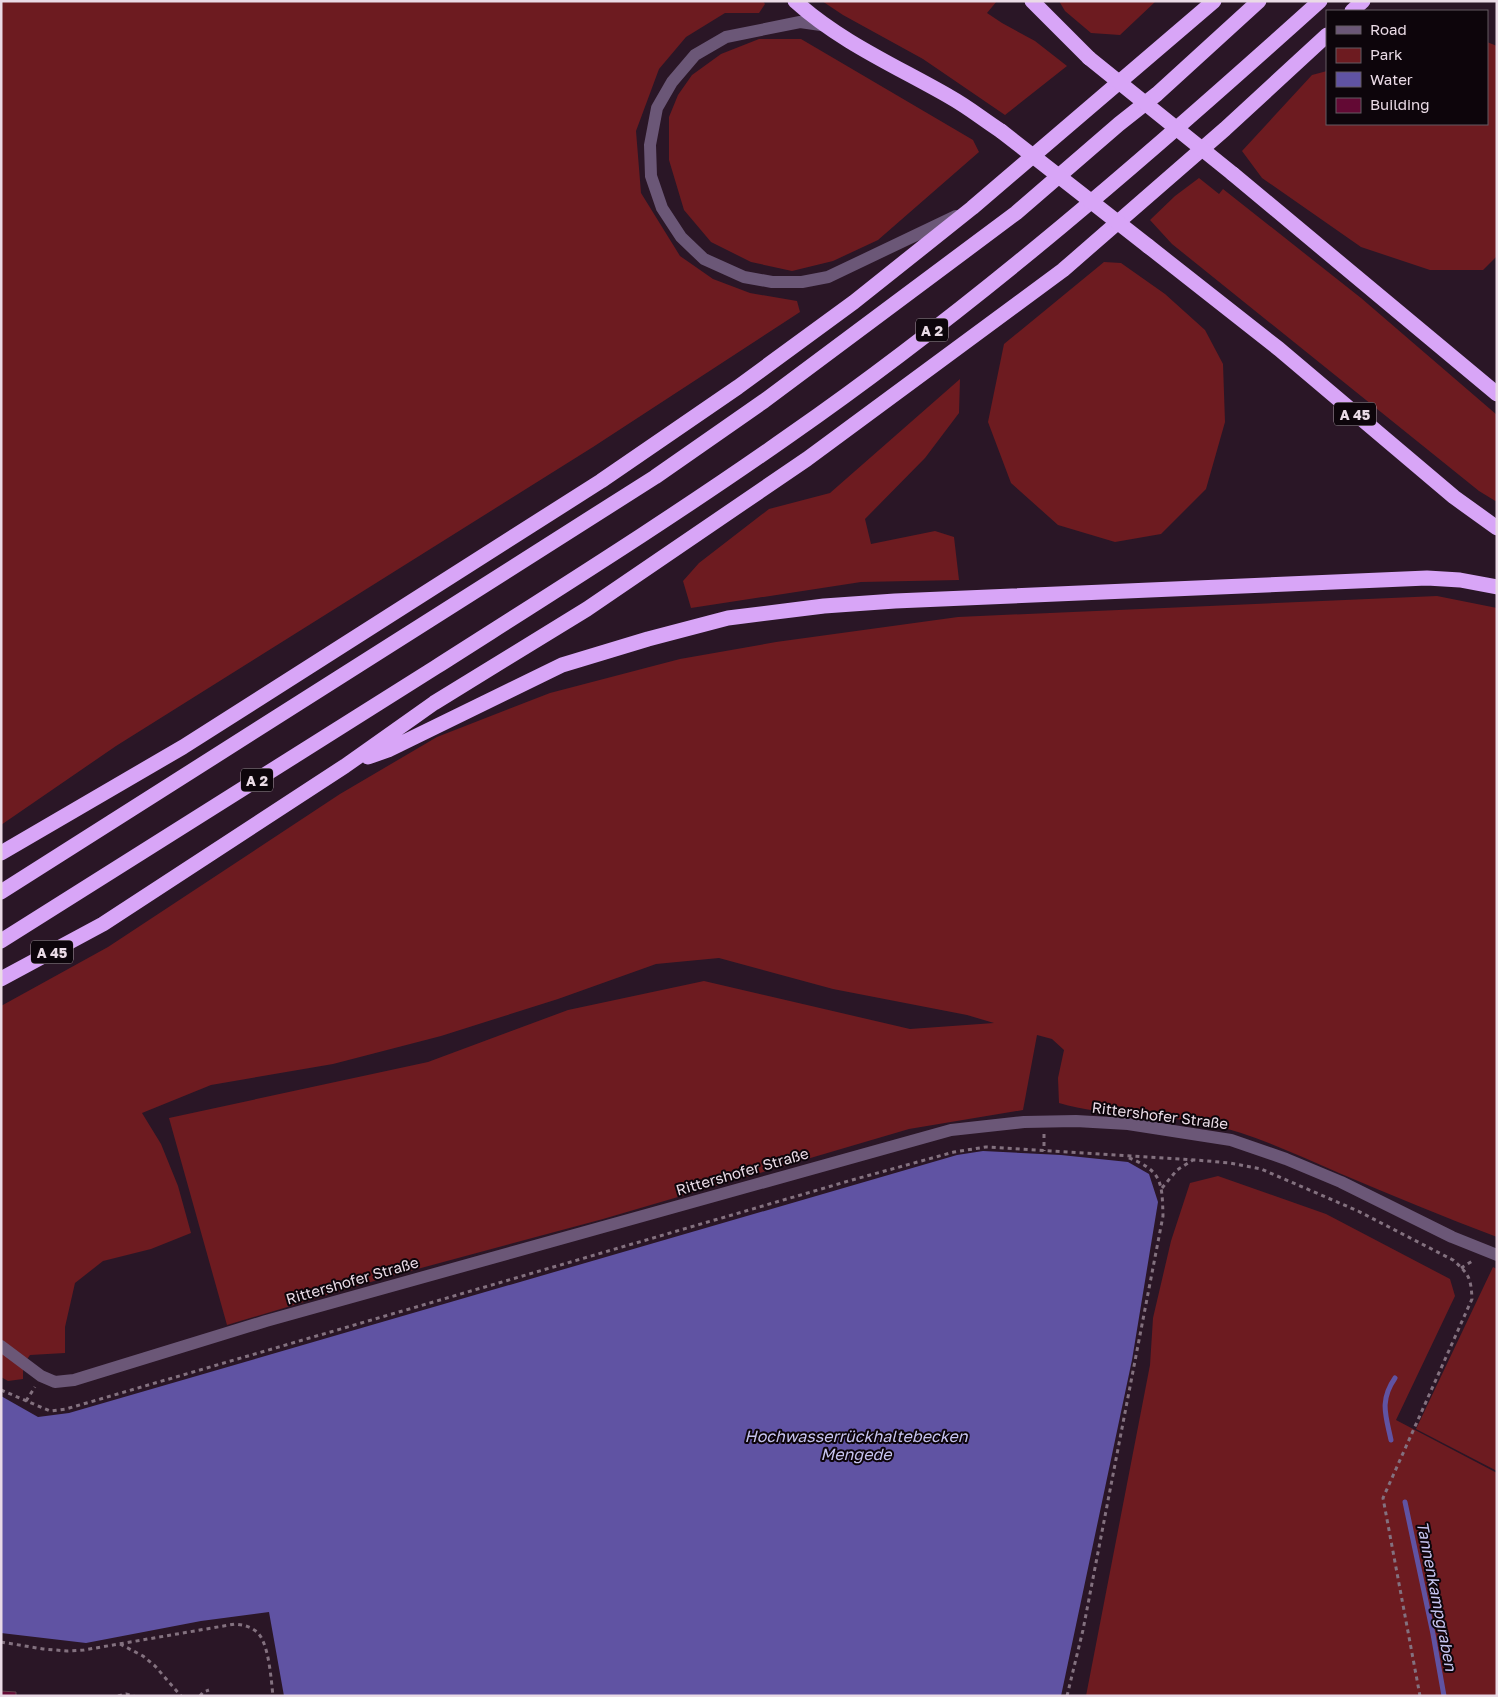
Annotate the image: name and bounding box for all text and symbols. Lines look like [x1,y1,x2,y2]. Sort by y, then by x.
legend [1326,10,1488,125]
text: Road [1370,20,1407,38]
text: Park [1370,45,1403,63]
text: Water [1370,70,1413,88]
text: Building [1370,95,1430,113]
road number: A 2 [916,318,948,342]
road number: A 45 [1334,402,1376,426]
road number: A 2 [241,768,273,792]
road number: A 45 [31,940,73,964]
street label: Rittershofer Straße [1091,1098,1229,1132]
street label: Rittershofer Straße [674,1143,811,1199]
street label: Rittershofer Straße [284,1252,421,1308]
water label: Hochwasserrückhaltebecken Mengede [744,1426,969,1464]
water label: Tannenkampgraben [1413,1519,1462,1674]

